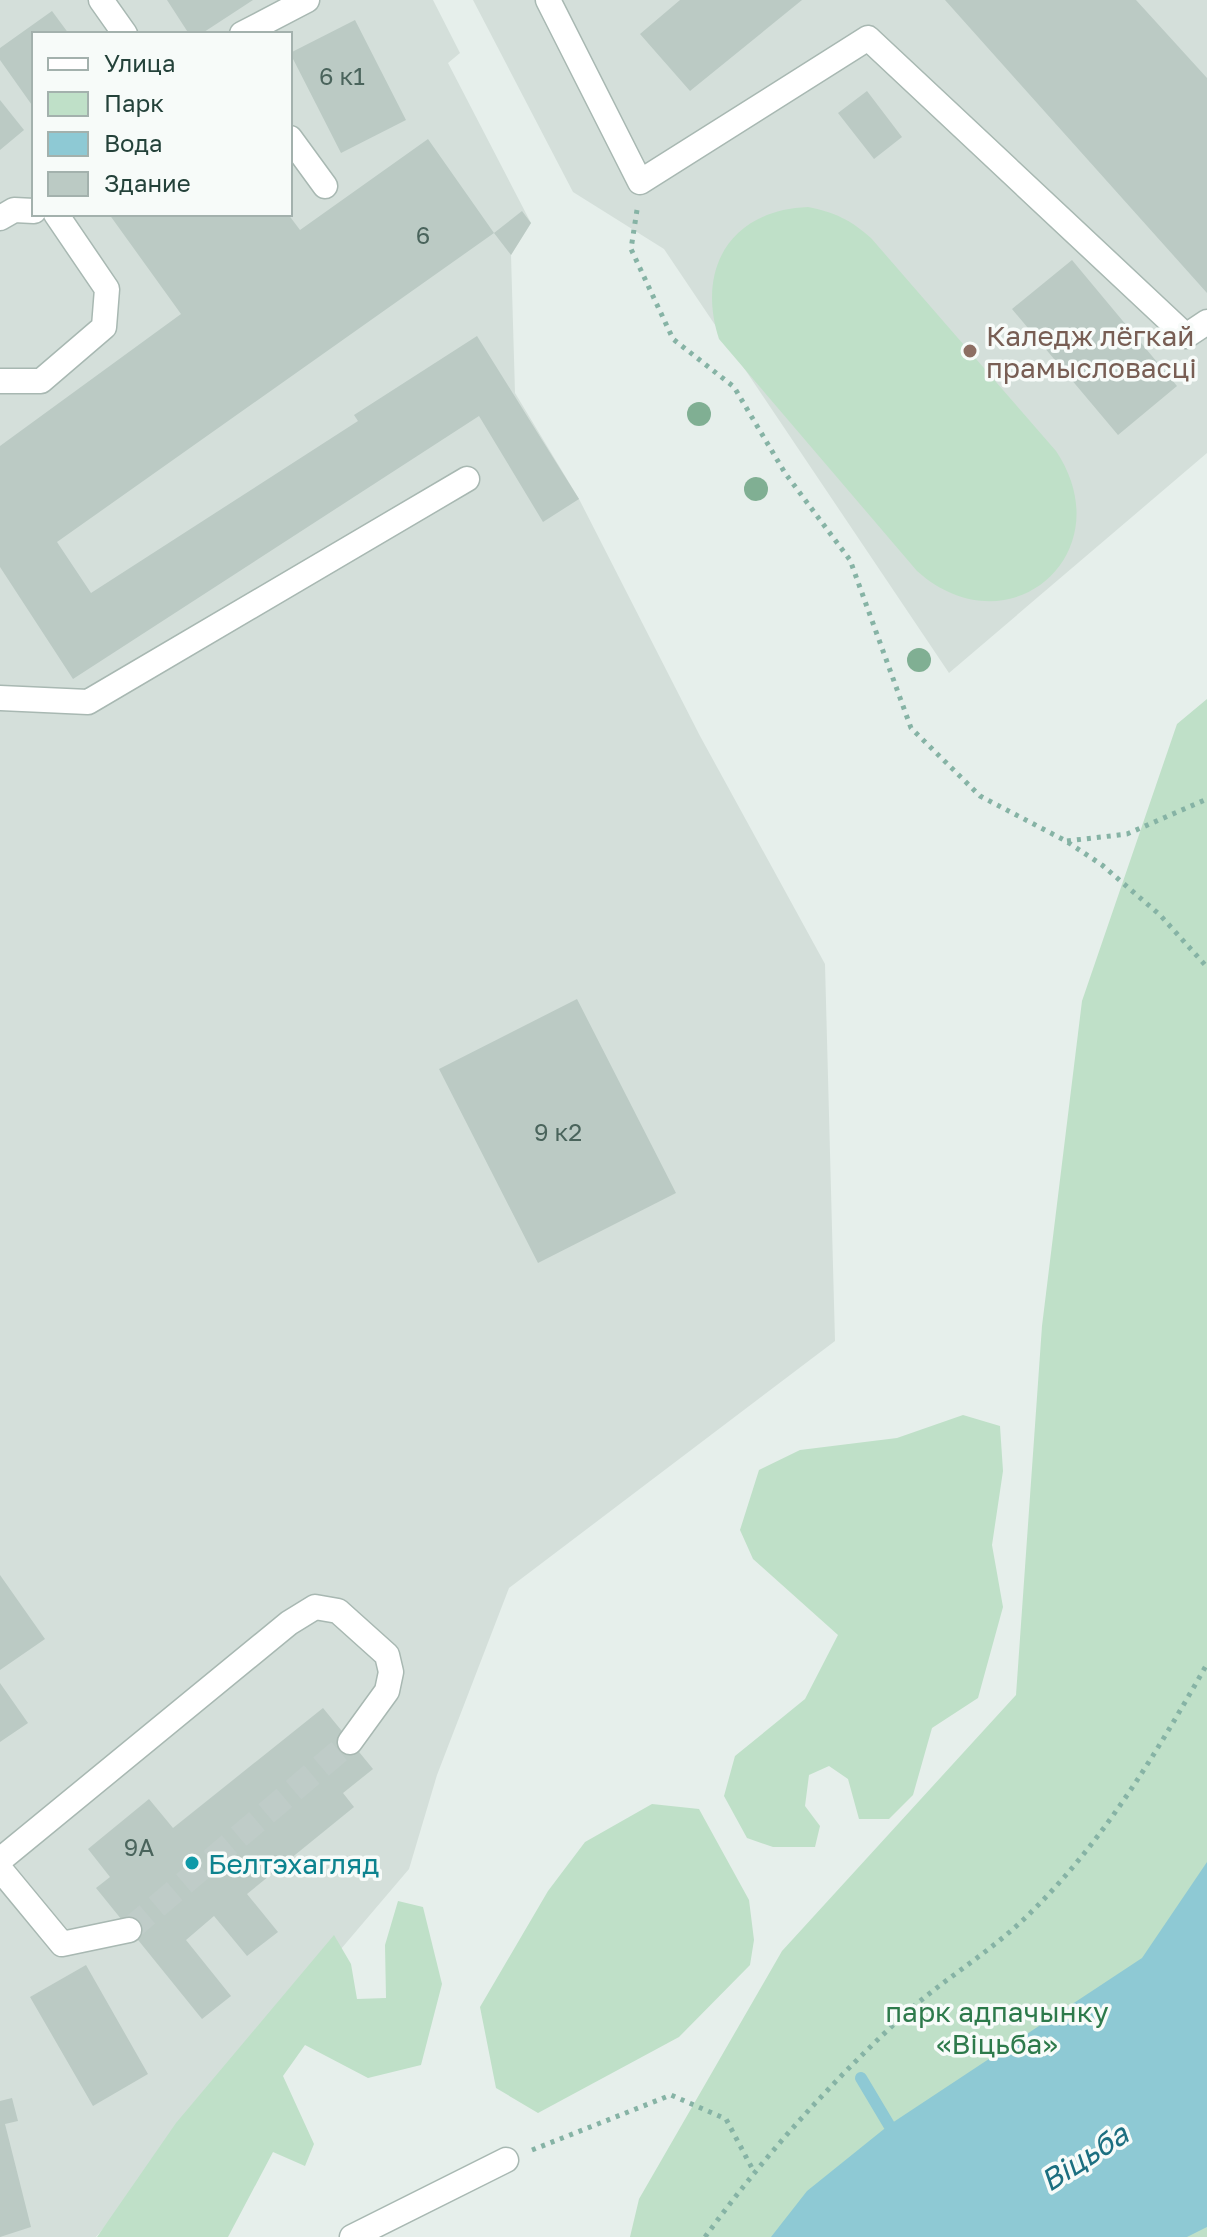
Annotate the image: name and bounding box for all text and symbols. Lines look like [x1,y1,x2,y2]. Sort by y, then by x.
legend [32,32,292,216]
text: Улица [104,48,176,77]
house number: 6 к1 [319,61,365,90]
text: Парк [104,88,164,117]
text: Вода [104,128,163,157]
text: Здание [104,168,191,197]
house number: 6 [416,220,430,249]
place label: Каледж лёгкай прамысловасці [986,319,1197,384]
marker: Каледж лёгкай прамысловасці [961,342,979,360]
house number: 9 к2 [534,1117,582,1146]
house number: 9А [124,1832,154,1861]
place label: Белтэхагляд [208,1847,379,1880]
marker: Белтэхагляд [183,1854,201,1872]
park label: парк адпачынку «Віцьба» [885,1995,1109,2060]
water label: Віцьба [1033,2115,1135,2199]

